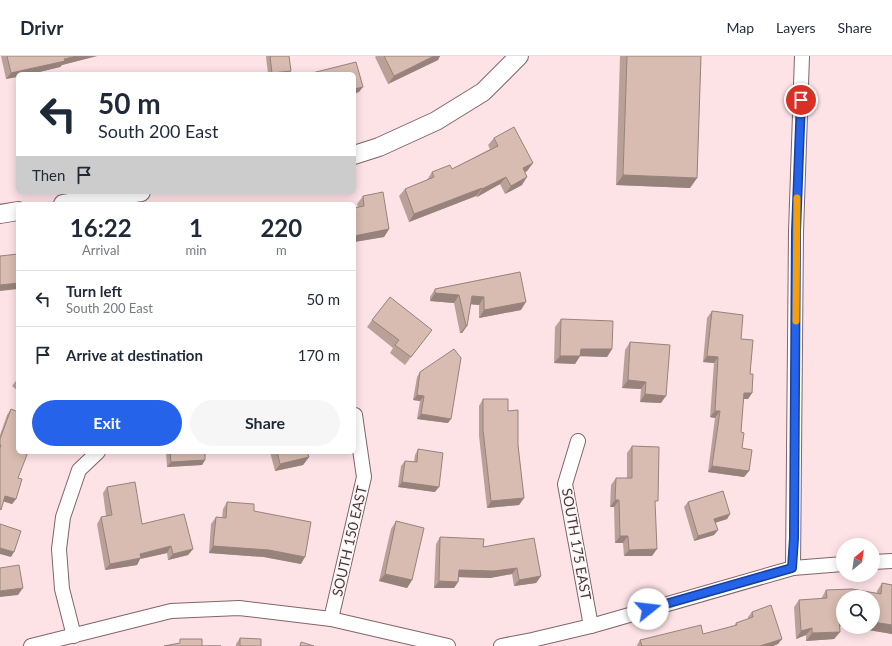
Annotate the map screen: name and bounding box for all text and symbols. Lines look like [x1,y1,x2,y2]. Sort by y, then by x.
text: Drivr [20,16,63,39]
text: Map [726,19,754,36]
text: Layers [776,19,816,36]
text: Share [838,19,872,36]
pin [784,83,818,117]
text: 50 m [98,86,161,120]
icon: left [32,88,84,140]
icon: arrive [790,89,812,111]
text: South 200 East [98,120,218,142]
icon: arrive [73,164,95,186]
text: Then [32,166,65,184]
text: 16:22 [70,213,132,242]
text: 1 [189,213,203,242]
text: 220 [260,213,302,242]
text: Arrival [82,242,119,258]
text: min [186,242,207,258]
text: m [276,242,287,258]
text: Turn left [66,282,122,300]
icon: left [32,288,54,310]
text: 50 m [306,290,340,308]
text: South 200 East [66,300,153,316]
icon: arrive [32,344,54,366]
text: Arrive at destination [66,346,203,364]
text: 170 m [298,346,340,364]
button: Exit [32,400,182,446]
button: Share [190,400,340,446]
street label: SOUTH 150 EAST [328,483,370,598]
street label: SOUTH 175 EAST [559,487,595,602]
north arrow [836,538,880,582]
map controls [836,538,880,634]
position arrow [627,588,669,630]
button: search [836,590,880,634]

